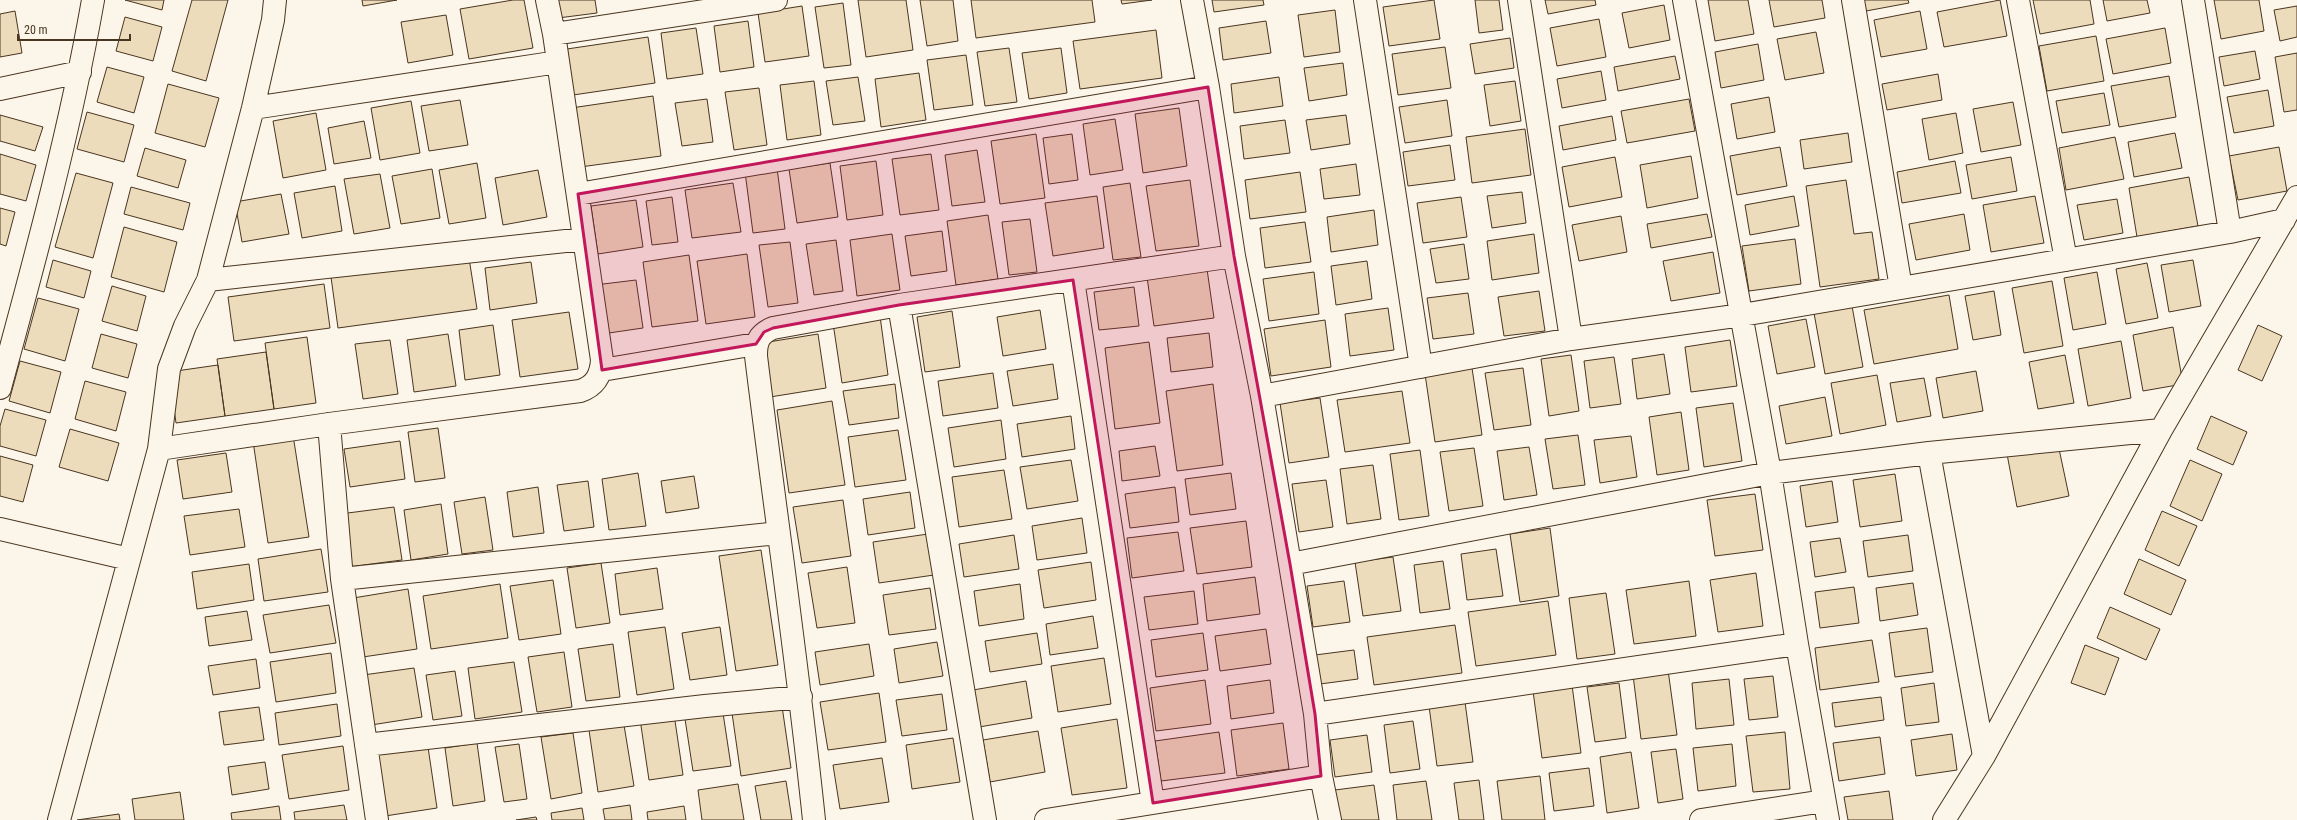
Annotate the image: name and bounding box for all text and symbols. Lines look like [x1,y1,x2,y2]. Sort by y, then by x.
scale bar [18,16,130,42]
text: 20 m [24,23,48,37]

